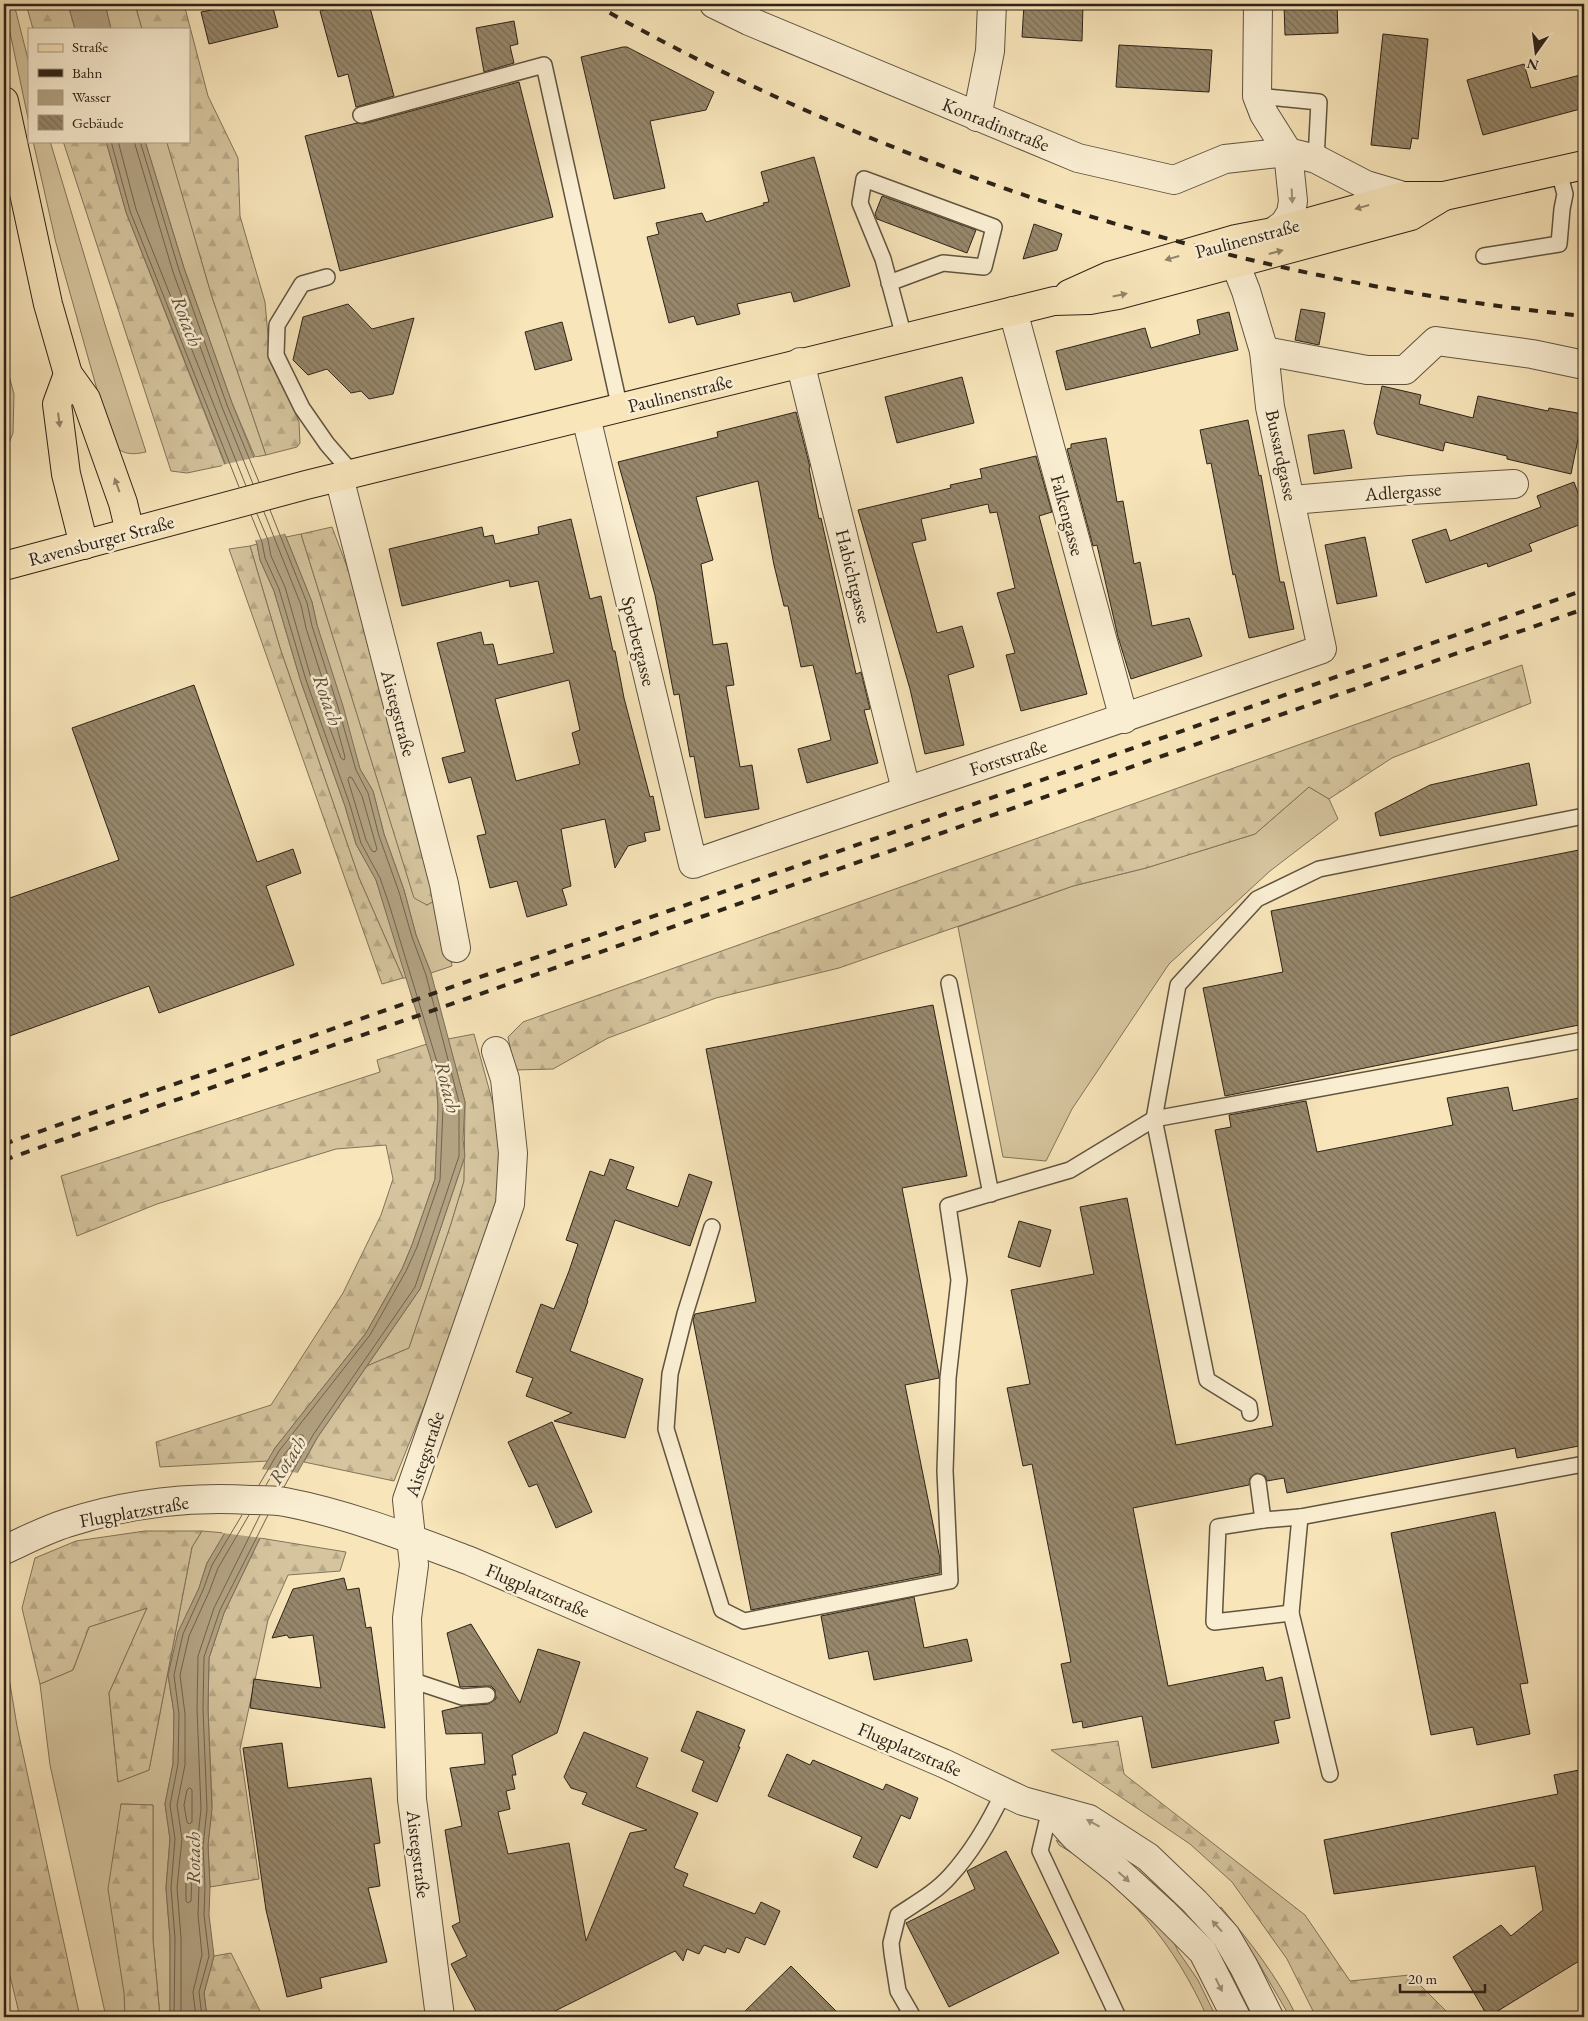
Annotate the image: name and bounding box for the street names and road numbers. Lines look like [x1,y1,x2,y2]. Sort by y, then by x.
street label: Konradinstraße [938,92,1053,157]
street label: Paulinenstraße [1192,213,1302,264]
street label: Paulinenstraße [625,368,735,419]
street label: Bussardgasse [1260,407,1303,503]
street label: Falkengasse [1045,472,1090,559]
street label: Adlergasse [1363,476,1442,507]
street label: Ravensburger Straße [26,509,177,572]
street label: Habichtgasse [830,526,877,626]
street label: Sperbergasse [615,594,662,689]
street label: Aistegstraße [375,666,422,759]
street label: Forststraße [966,733,1050,782]
street label: Aistegstraße [399,1408,450,1501]
street label: Flugplatzstraße [78,1490,191,1533]
street label: Flugplatzstraße [482,1557,594,1624]
street label: Flugplatzstraße [854,1716,966,1783]
street label: Aistegstraße [401,1808,436,1900]

